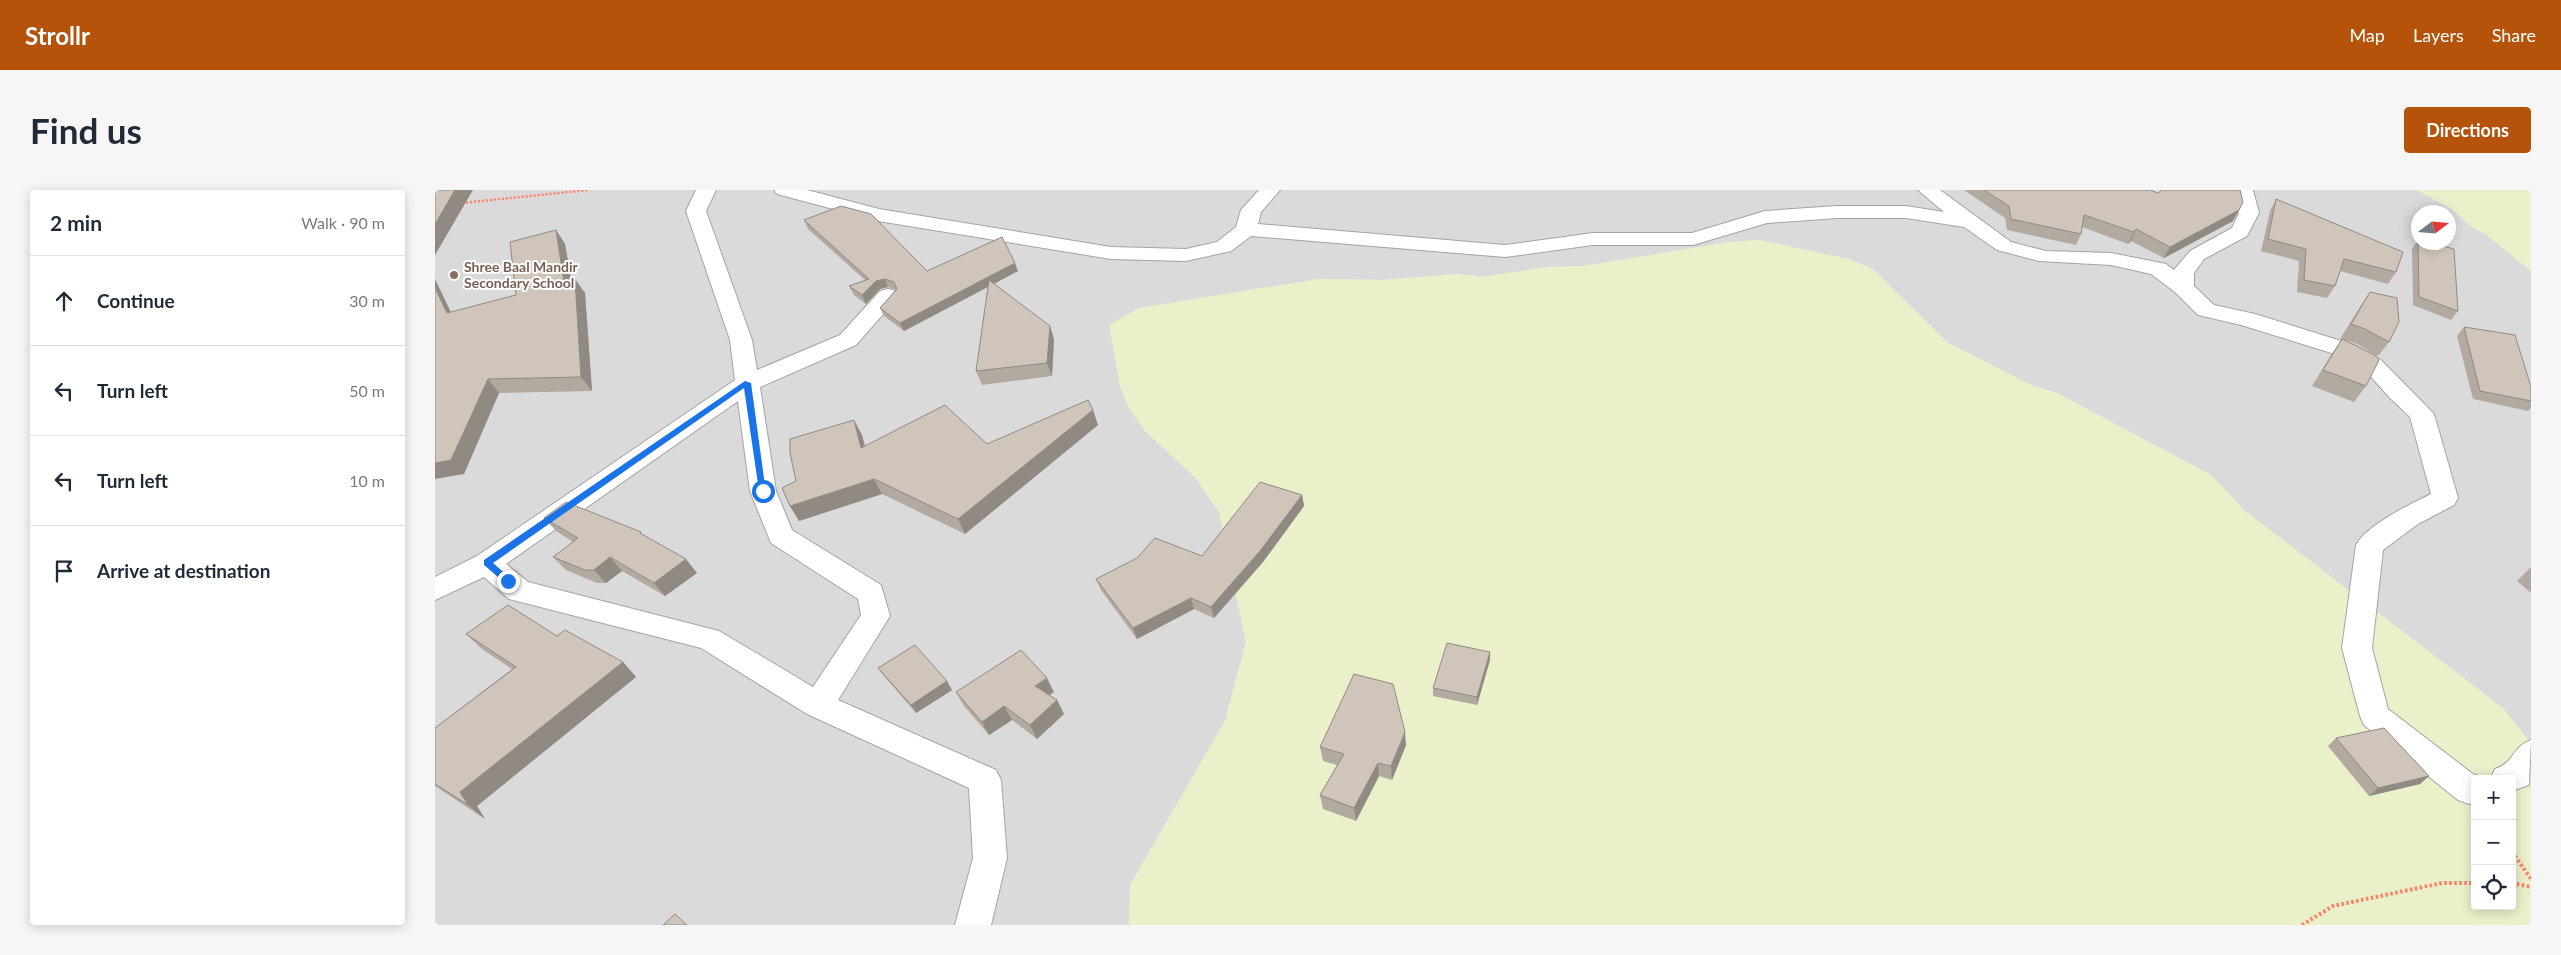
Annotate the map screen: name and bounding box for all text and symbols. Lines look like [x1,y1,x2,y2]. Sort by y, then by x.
text: Strollr [25,21,90,50]
text: Map [2349,24,2385,46]
text: Layers [2413,24,2464,46]
text: Share [2492,24,2536,46]
button: Directions [2404,107,2531,153]
text: Find us [30,109,142,151]
north arrow [2411,205,2456,250]
text: 2 min [50,210,102,235]
text: Walk · 90 m [301,213,385,232]
place label: Shree Baal Mandir Secondary School [464,258,579,291]
marker: Shree Baal Mandir Secondary School [448,269,460,281]
icon: ahead [50,287,78,315]
text: Continue [97,289,175,312]
text: 30 m [349,291,385,310]
icon: left [50,377,78,405]
text: Turn left [97,379,168,402]
text: 50 m [349,381,385,400]
icon: left [50,467,78,495]
text: Turn left [97,469,168,492]
text: 10 m [349,471,385,490]
route start [752,480,775,503]
icon: arrive [50,557,78,585]
text: Arrive at destination [97,559,270,582]
route end [497,570,520,593]
map controls [2471,775,2516,910]
button: + [2471,775,2516,820]
button: − [2471,820,2516,865]
button: locate [2471,865,2516,910]

